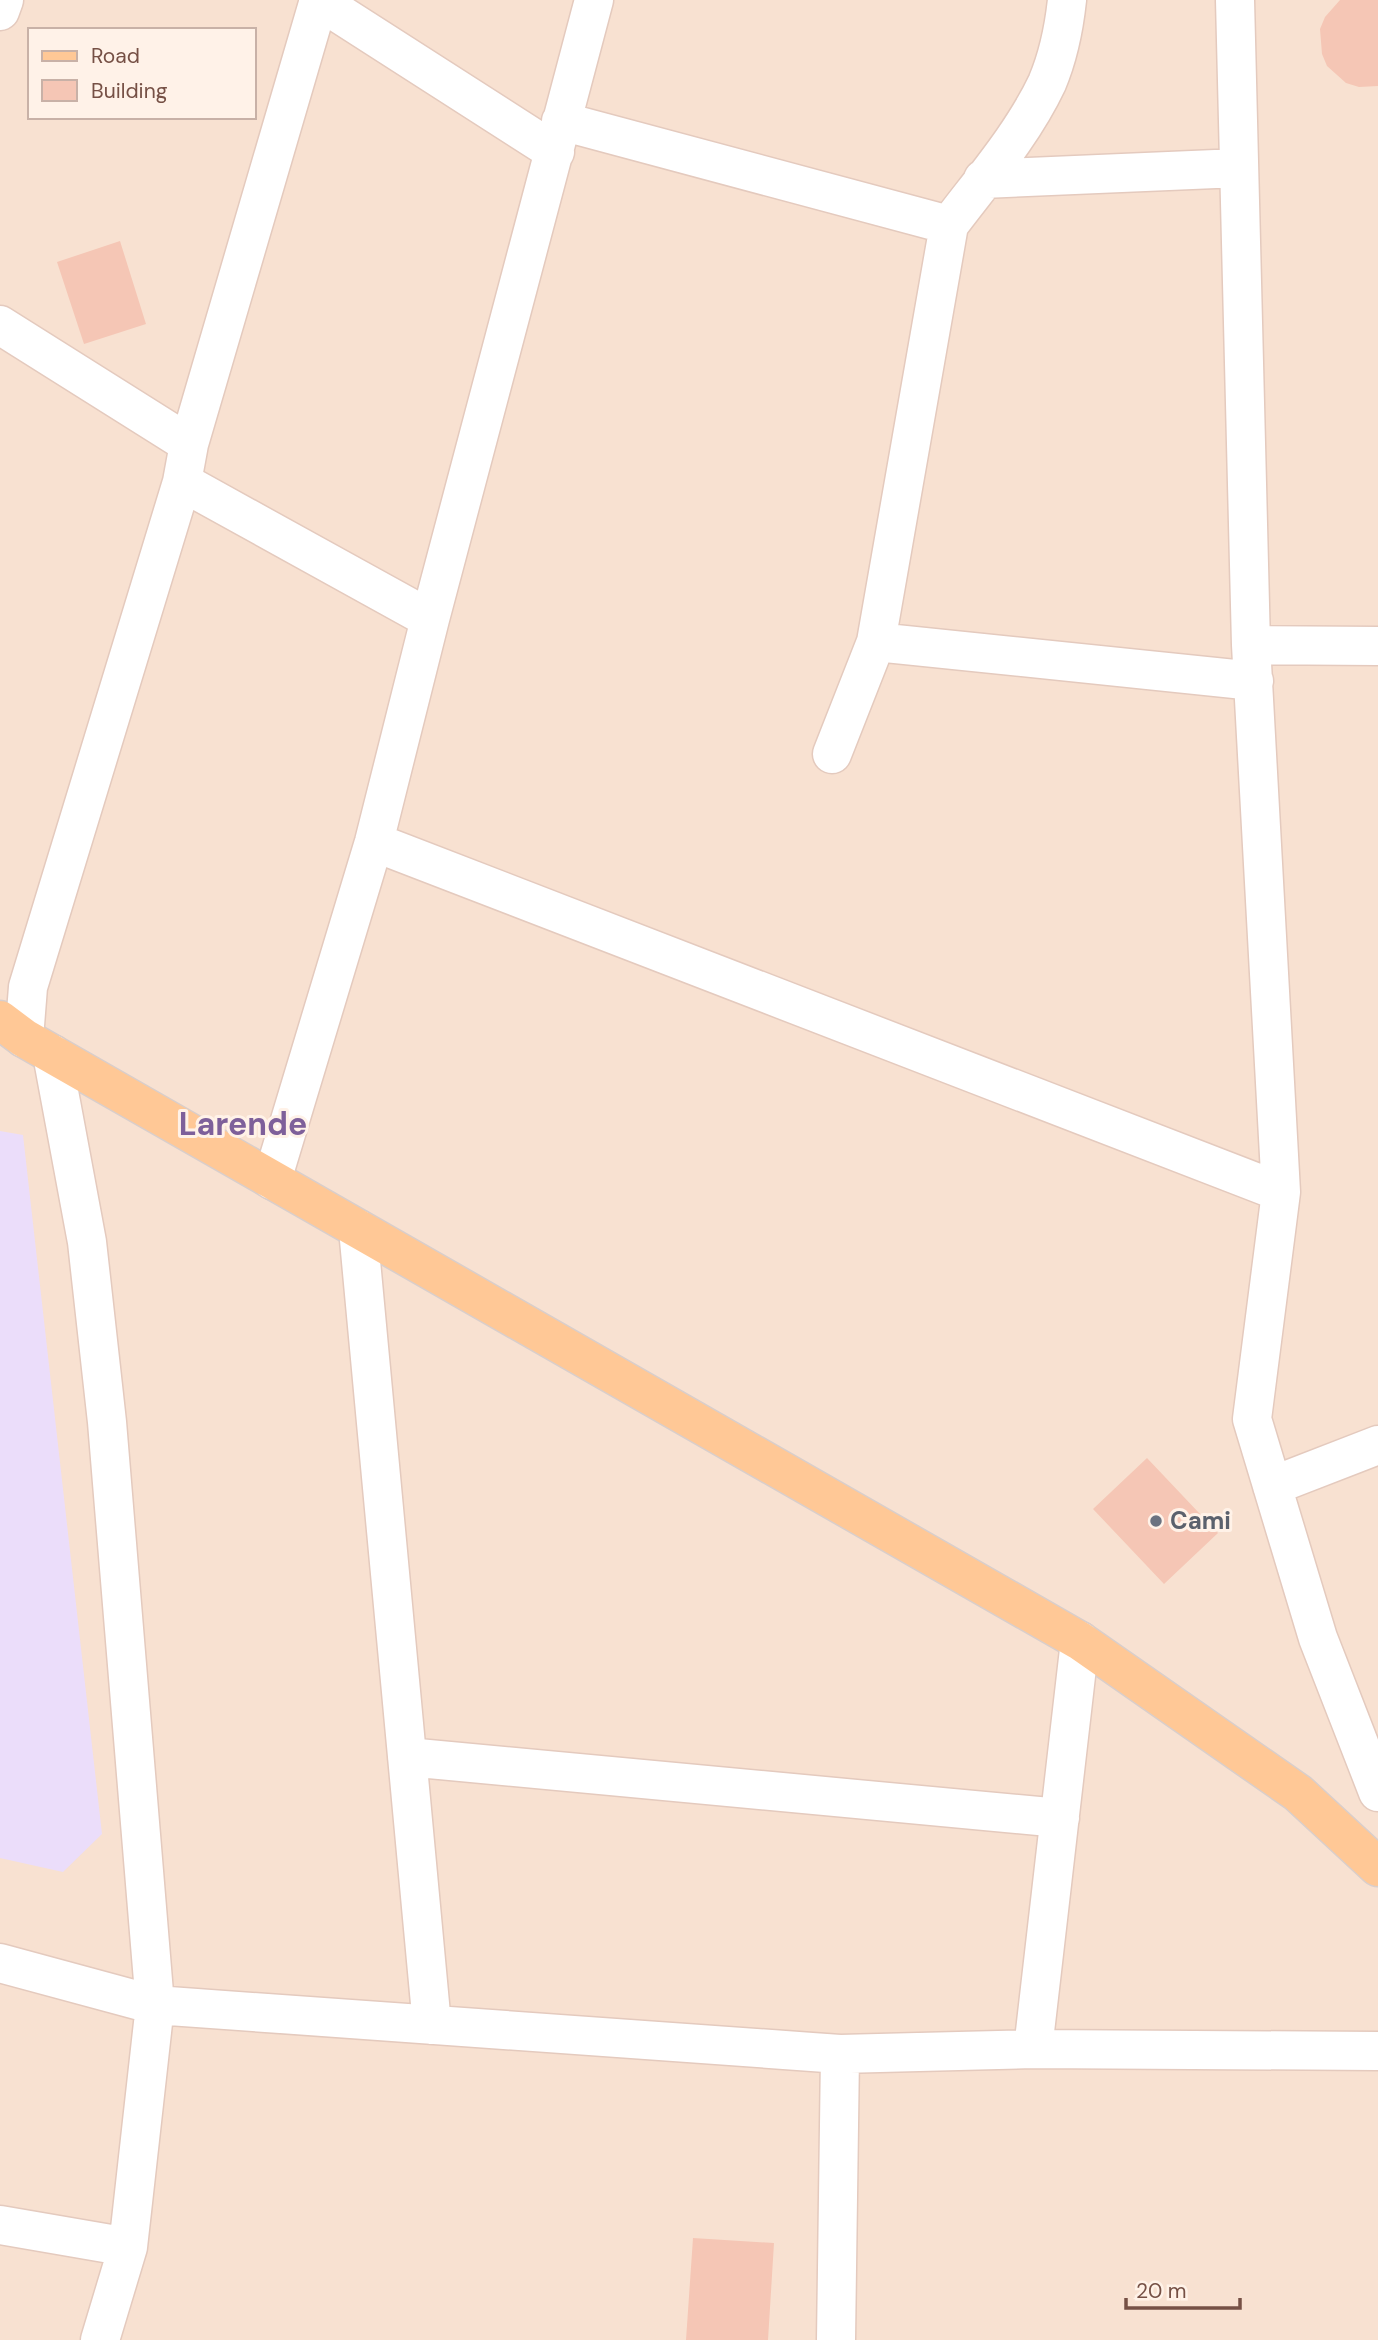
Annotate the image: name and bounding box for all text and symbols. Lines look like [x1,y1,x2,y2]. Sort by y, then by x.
legend [28,28,256,119]
text: Road [91,42,140,70]
text: Building [91,77,168,105]
district label: Larende [179,1103,307,1145]
place label: Cami [1170,1505,1231,1536]
marker: Cami [1148,1513,1164,1529]
scale bar [1126,2266,1240,2310]
text: 20 m [1136,2277,1187,2305]

